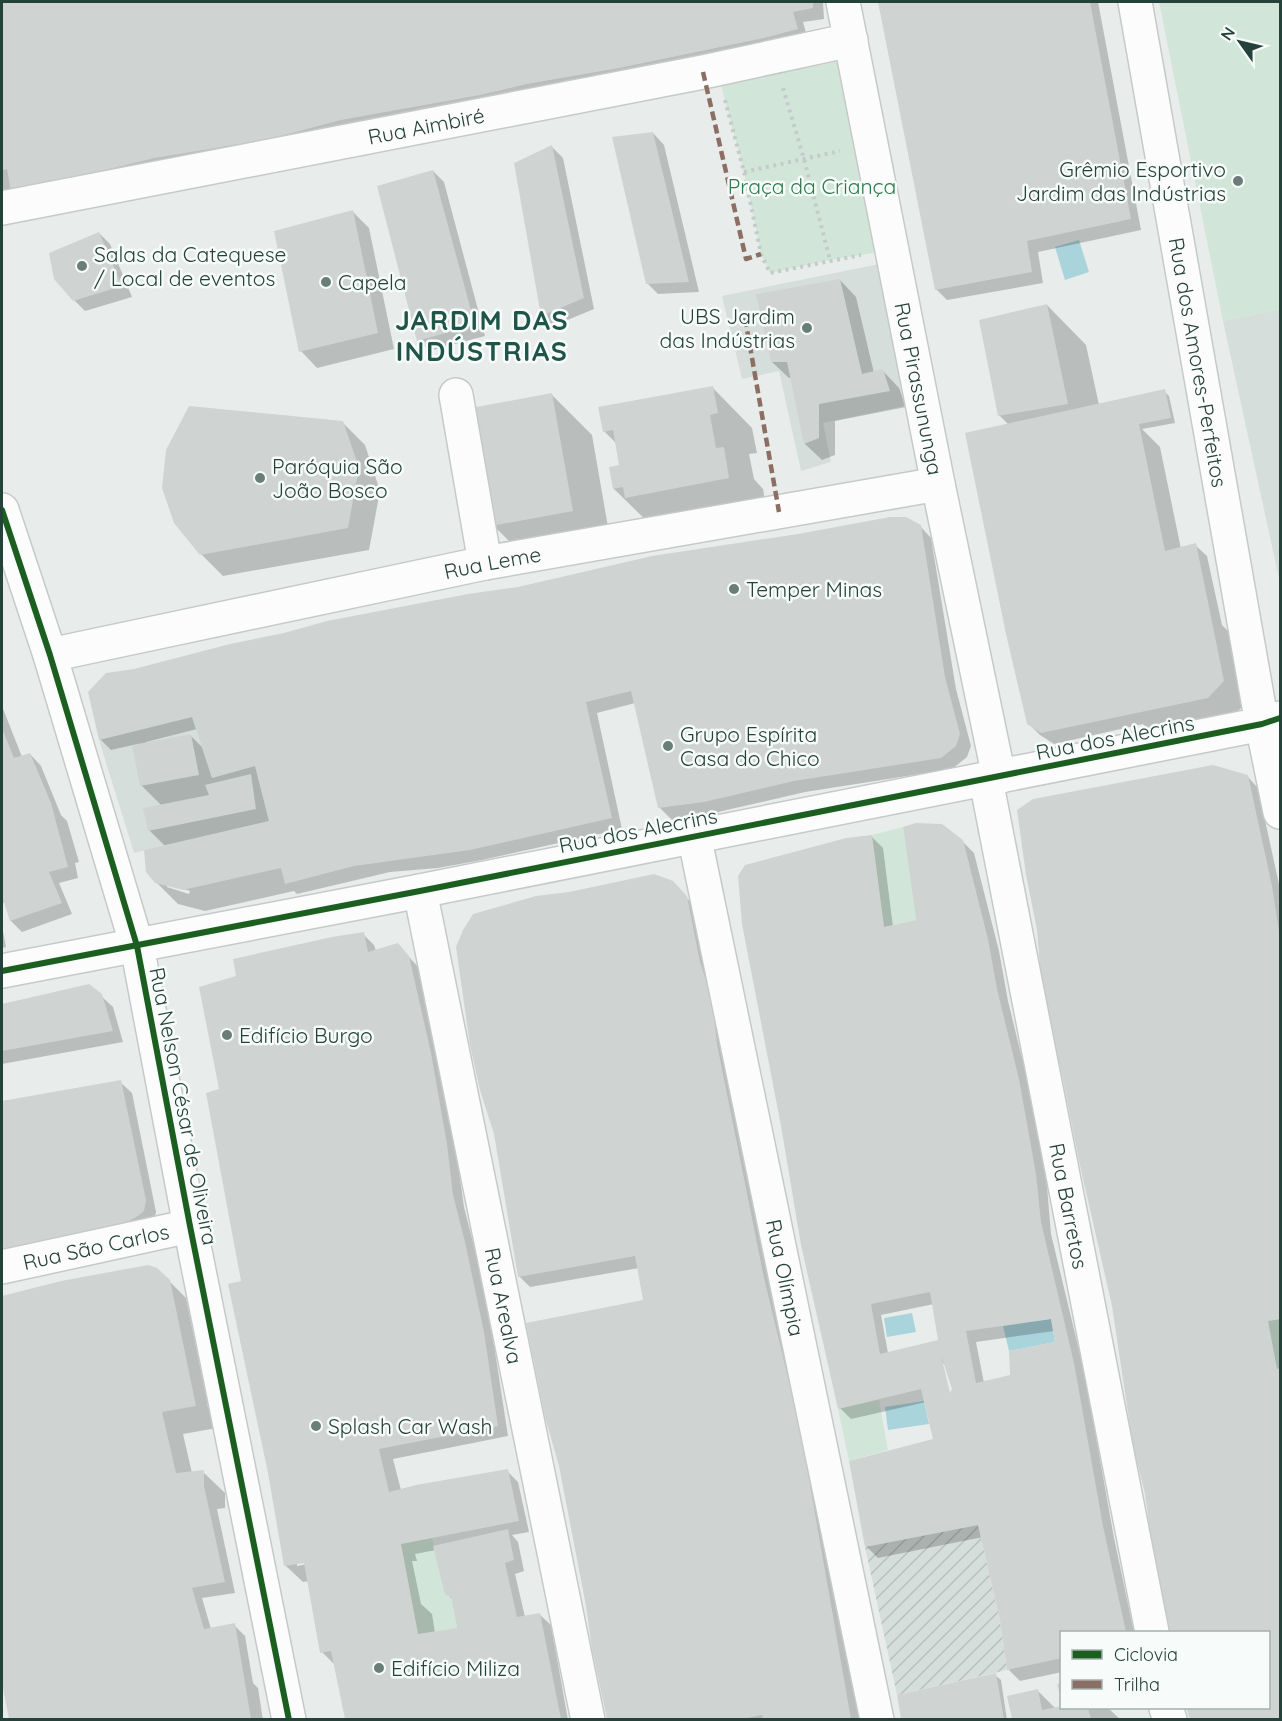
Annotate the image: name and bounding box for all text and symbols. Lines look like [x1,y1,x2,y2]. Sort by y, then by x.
north arrow [1210,12,1270,72]
text: N [1216,23,1239,44]
street label: Rua Aimbiré [366,102,487,150]
place label: Grêmio Esportivo Jardim das Indústrias [1016,156,1226,206]
park label: Praça da Criança [728,173,896,199]
marker: Grêmio Esportivo Jardim das Indústrias [1231,174,1245,188]
street label: Rua dos Amores-Perfeitos [1164,235,1233,489]
place label: Salas da Catequese / Local de eventos [94,241,286,291]
marker: Salas da Catequese / Local de eventos [75,259,89,273]
place label: Capela [338,269,407,295]
marker: Capela [319,275,333,289]
street label: Rua Pirassununga [889,300,949,477]
district label: JARDIM DAS INDÚSTRIAS [395,303,569,368]
place label: UBS Jardim das Indústrias [659,303,795,353]
marker: UBS Jardim das Indústrias [800,321,814,335]
place label: Paróquia São João Bosco [272,453,403,503]
marker: Paróquia São João Bosco [253,471,267,485]
street label: Rua Leme [441,540,543,584]
place label: Temper Minas [746,576,882,602]
marker: Temper Minas [727,582,741,596]
street label: Rua dos Alecrins [1034,709,1196,765]
place label: Grupo Espírita Casa do Chico [680,721,820,771]
marker: Grupo Espírita Casa do Chico [661,739,675,753]
street label: Rua dos Alecrins [557,802,719,858]
street label: Rua Nelson César de Oliveira [144,965,224,1247]
place label: Edifício Burgo [239,1022,373,1048]
marker: Edifício Burgo [220,1028,234,1042]
street label: Rua Barretos [1044,1141,1094,1271]
street label: Rua Olímpia [761,1217,810,1338]
street label: Rua São Carlos [20,1218,171,1275]
street label: Rua Arealva [480,1245,529,1366]
place label: Splash Car Wash [328,1413,492,1439]
marker: Splash Car Wash [309,1419,323,1433]
legend [1060,1631,1270,1709]
text: Ciclovia [1114,1643,1178,1666]
place label: Edifício Miliza [391,1655,520,1681]
marker: Edifício Miliza [372,1661,386,1675]
text: Trilha [1114,1673,1160,1696]

